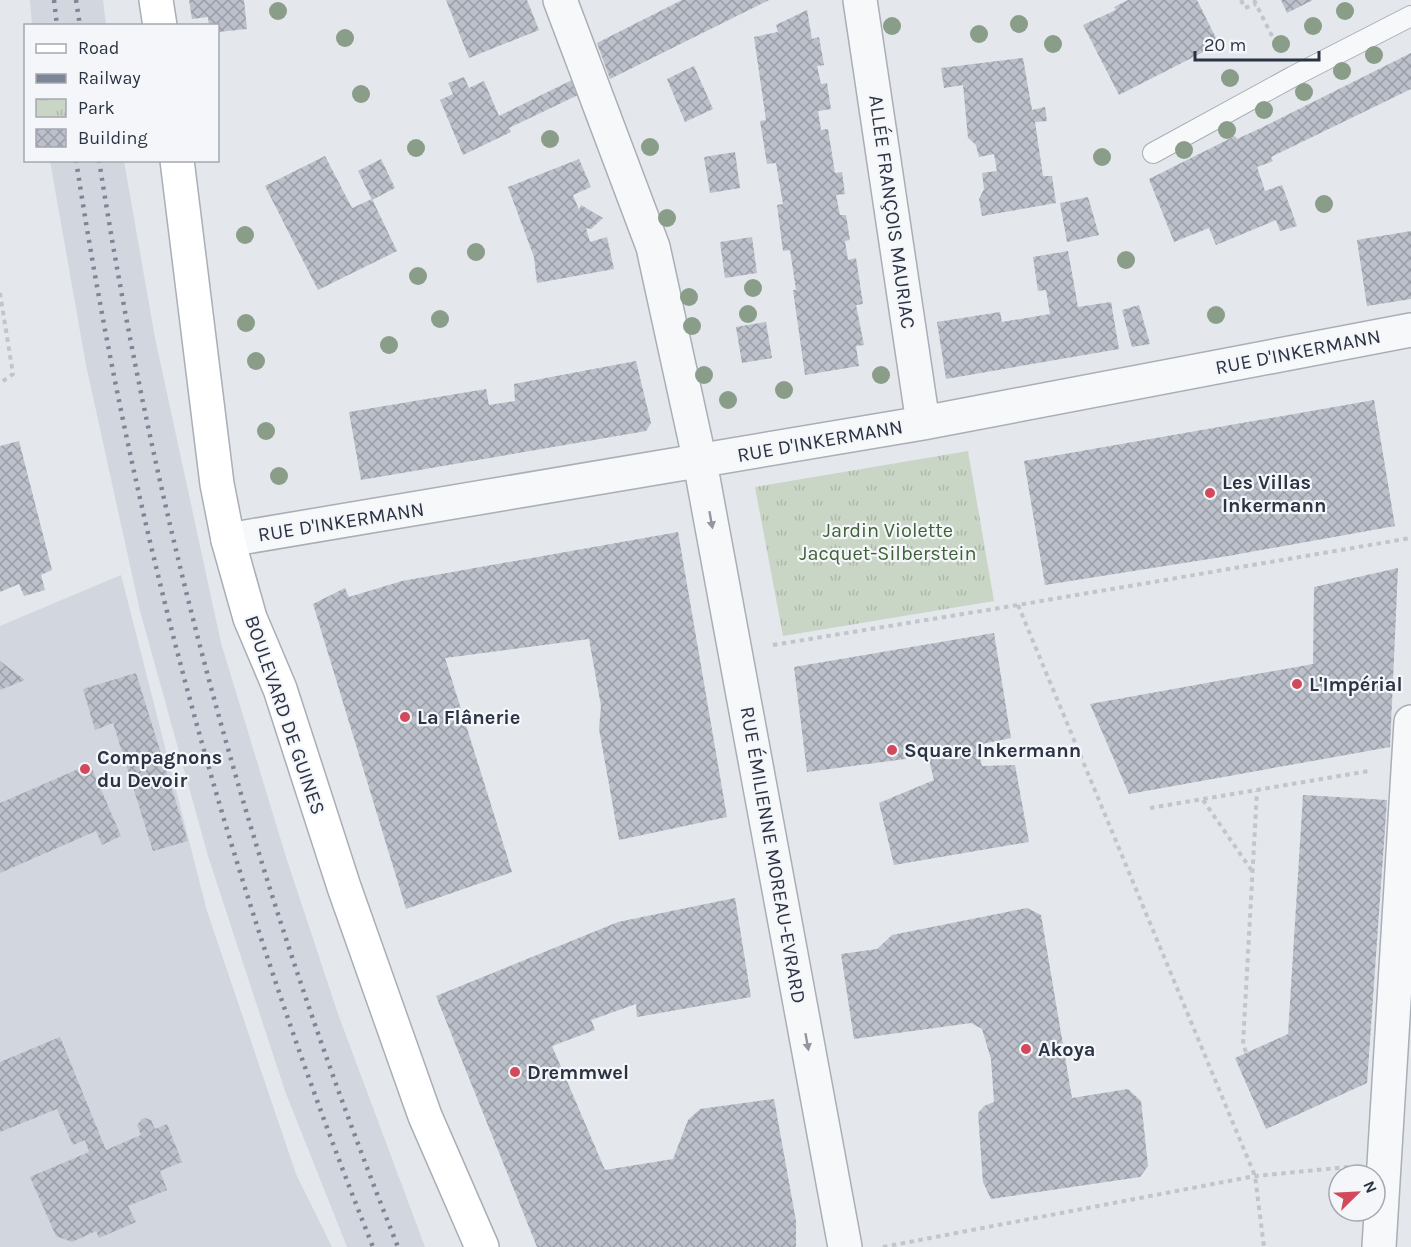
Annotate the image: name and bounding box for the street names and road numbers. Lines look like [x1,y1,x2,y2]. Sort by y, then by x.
street label: ALLÉE FRANÇOIS MAURIAC [864,93,921,330]
street label: RUE D'INKERMANN [1213,325,1383,379]
street label: RUE D'INKERMANN [735,415,905,467]
street label: RUE D'INKERMANN [256,498,426,546]
street label: BOULEVARD DE GUINES [240,612,330,818]
street label: RUE ÉMILIENNE MOREAU-EVRARD [736,705,811,1005]

